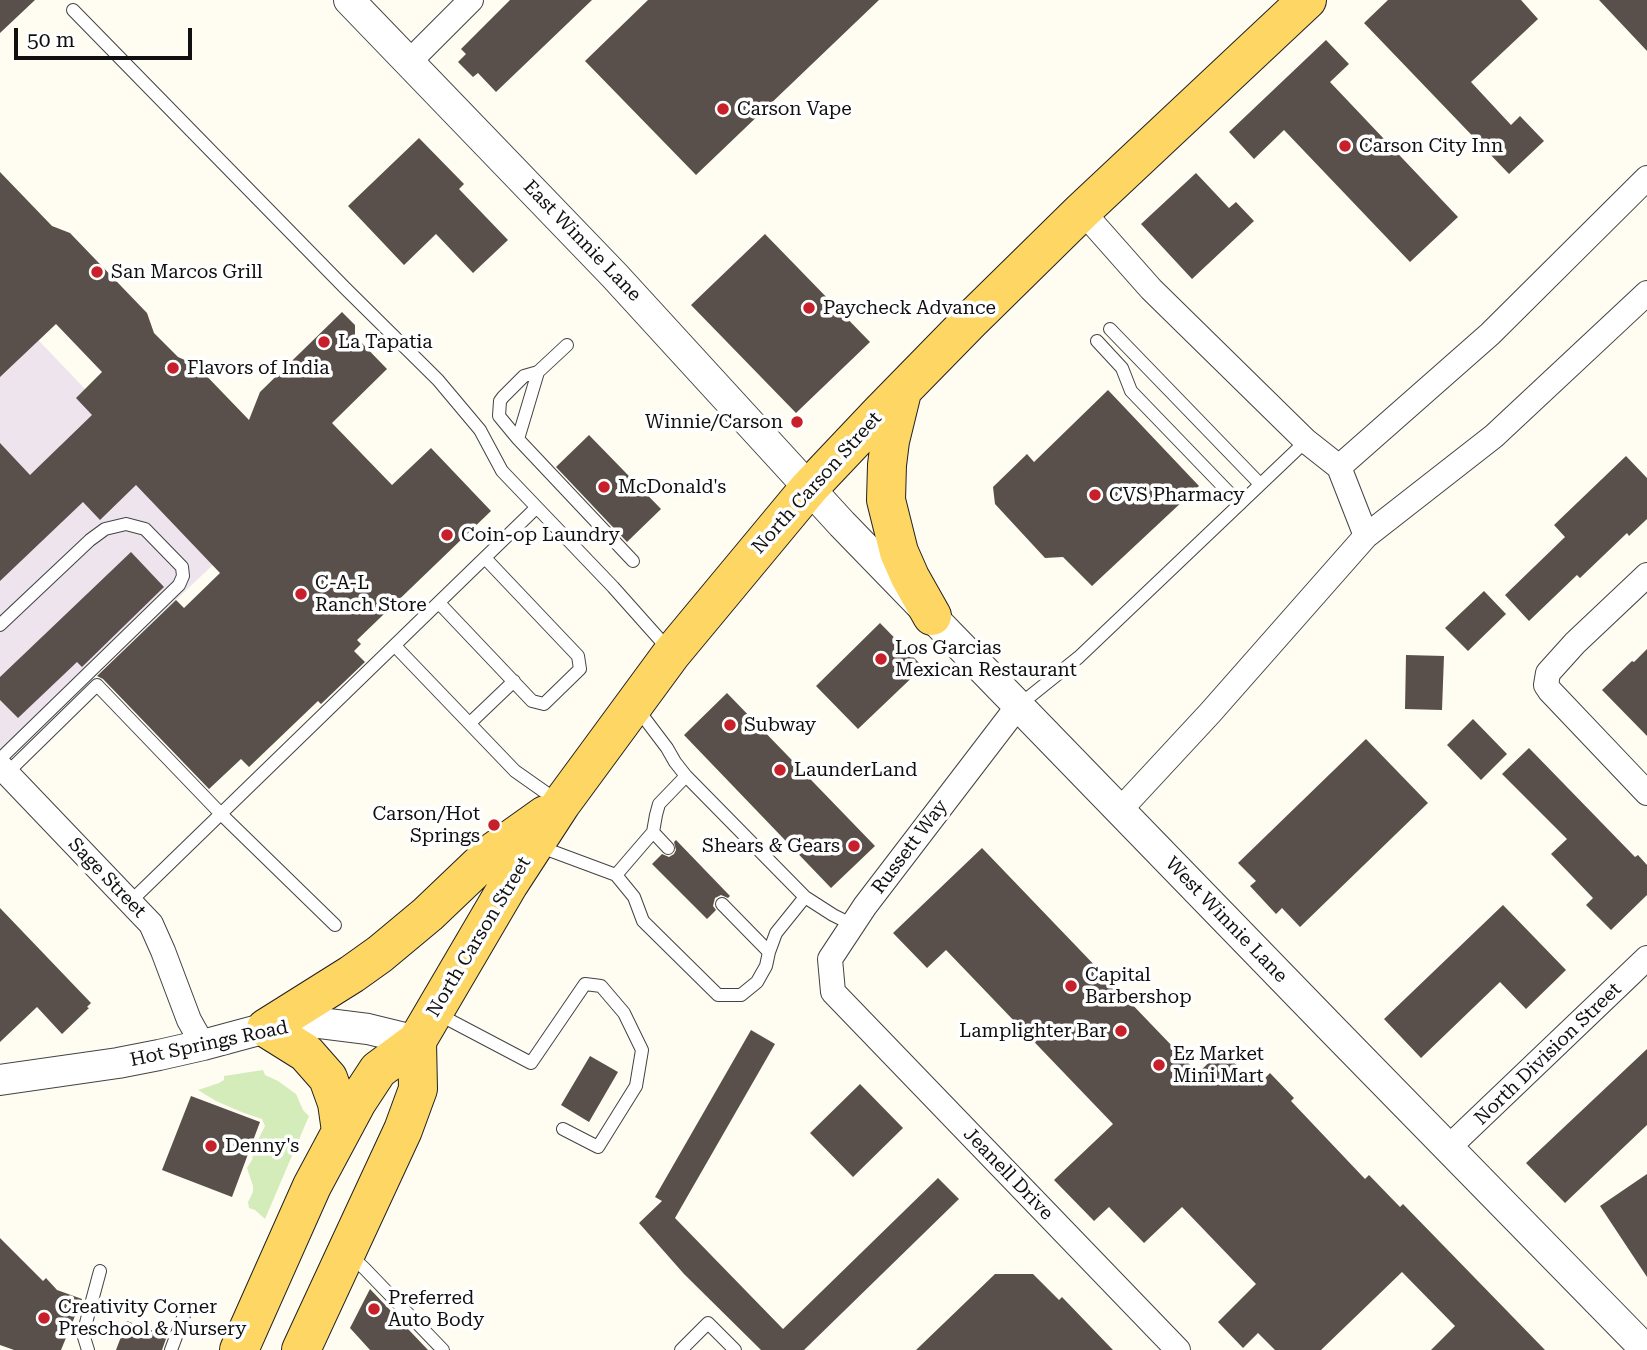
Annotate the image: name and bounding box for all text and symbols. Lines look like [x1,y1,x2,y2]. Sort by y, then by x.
scale bar [18,14,196,58]
text: 50 m [27,28,75,52]
place label: Carson Vape [737,98,852,120]
marker: Carson Vape [715,101,731,117]
place label: Carson City Inn [1359,135,1503,157]
marker: Carson City Inn [1337,138,1353,154]
street label: East Winnie Lane [518,176,646,306]
place label: San Marcos Grill [111,261,263,283]
marker: San Marcos Grill [89,264,105,280]
place label: Paycheck Advance [823,297,996,319]
marker: Paycheck Advance [801,300,817,316]
place label: La Tapatia [338,331,433,353]
marker: La Tapatia [316,334,332,350]
place label: Flavors of India [187,357,330,379]
marker: Flavors of India [165,360,181,376]
street label: North Carson Street [747,407,887,559]
place label: Winnie/Carson [645,411,783,433]
marker: Winnie/Carson [789,414,805,430]
place label: McDonald's [618,476,726,498]
marker: McDonald's [596,479,612,495]
place label: CVS Pharmacy [1109,484,1245,506]
marker: CVS Pharmacy [1087,487,1103,503]
place label: Coin-op Laundry [461,524,620,546]
marker: Coin-op Laundry [439,527,455,543]
place label: C-A-L Ranch Store [315,572,427,616]
marker: C-A-L Ranch Store [293,586,309,602]
place label: Los Garcias Mexican Restaurant [895,637,1077,681]
marker: Los Garcias Mexican Restaurant [873,651,889,667]
place label: Subway [744,714,816,736]
marker: Subway [722,717,738,733]
place label: LaunderLand [794,759,917,781]
marker: LaunderLand [772,762,788,778]
street label: Russett Way [867,796,953,898]
place label: Carson/Hot Springs [372,803,480,847]
marker: Carson/Hot Springs [486,817,502,833]
street label: Sage Street [63,833,151,923]
place label: Shears & Gears [702,835,840,857]
marker: Shears & Gears [846,838,862,854]
street label: West Winnie Lane [1160,852,1292,988]
street label: North Carson Street [422,853,536,1021]
place label: Capital Barbershop [1085,964,1192,1008]
marker: Capital Barbershop [1063,978,1079,994]
street label: North Division Street [1470,978,1626,1130]
street label: Hot Springs Road [128,1016,290,1072]
place label: Lamplighter Bar [959,1020,1107,1042]
marker: Lamplighter Bar [1113,1023,1129,1039]
place label: Ez Market Mini Mart [1173,1043,1264,1087]
marker: Ez Market Mini Mart [1151,1057,1167,1073]
street label: Jeanell Drive [958,1123,1058,1225]
place label: Denny's [225,1135,299,1157]
marker: Denny's [203,1138,219,1154]
place label: Preferred Auto Body [388,1287,484,1331]
place label: Creativity Corner Preschool & Nursery [58,1296,247,1340]
marker: Preferred Auto Body [366,1301,382,1317]
marker: Creativity Corner Preschool & Nursery [36,1310,52,1326]

